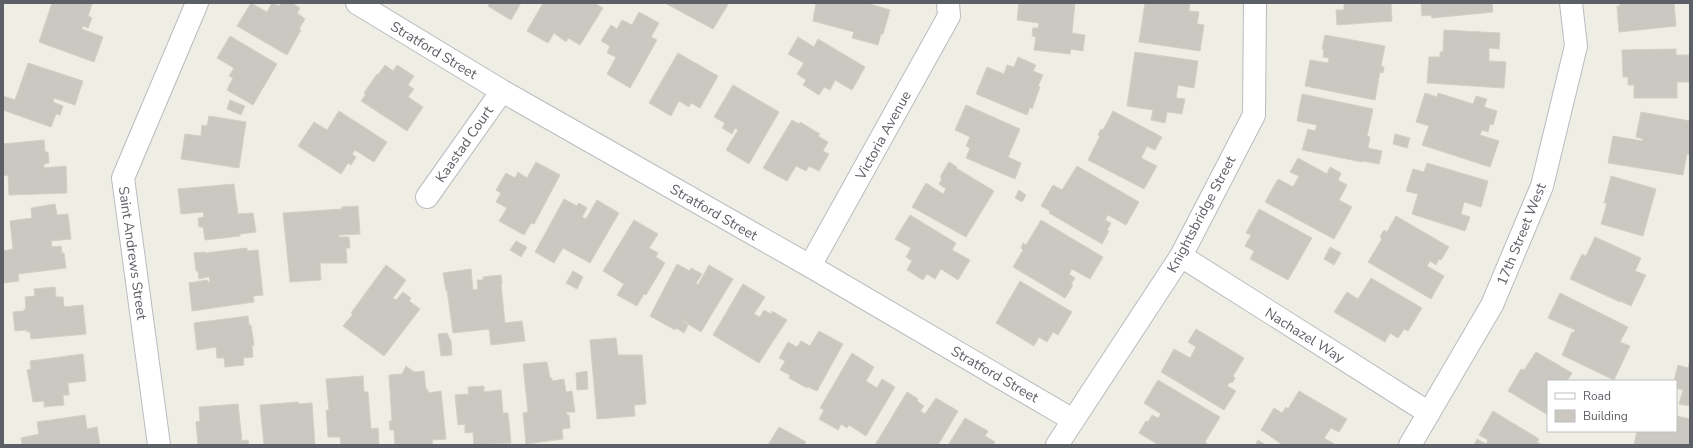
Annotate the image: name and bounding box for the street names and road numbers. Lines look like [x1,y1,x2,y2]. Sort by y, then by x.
street label: Stratford Street [387,17,481,84]
street label: Victoria Avenue [851,87,916,184]
street label: Kaastad Court [431,102,498,186]
street label: Knightsbridge Street [1163,152,1240,276]
street label: Stratford Street [667,180,761,245]
street label: 17th Street West [1492,180,1551,288]
street label: Saint Andrews Street [114,185,151,321]
street label: Nachazel Way [1261,303,1349,368]
street label: Stratford Street [948,342,1042,407]

